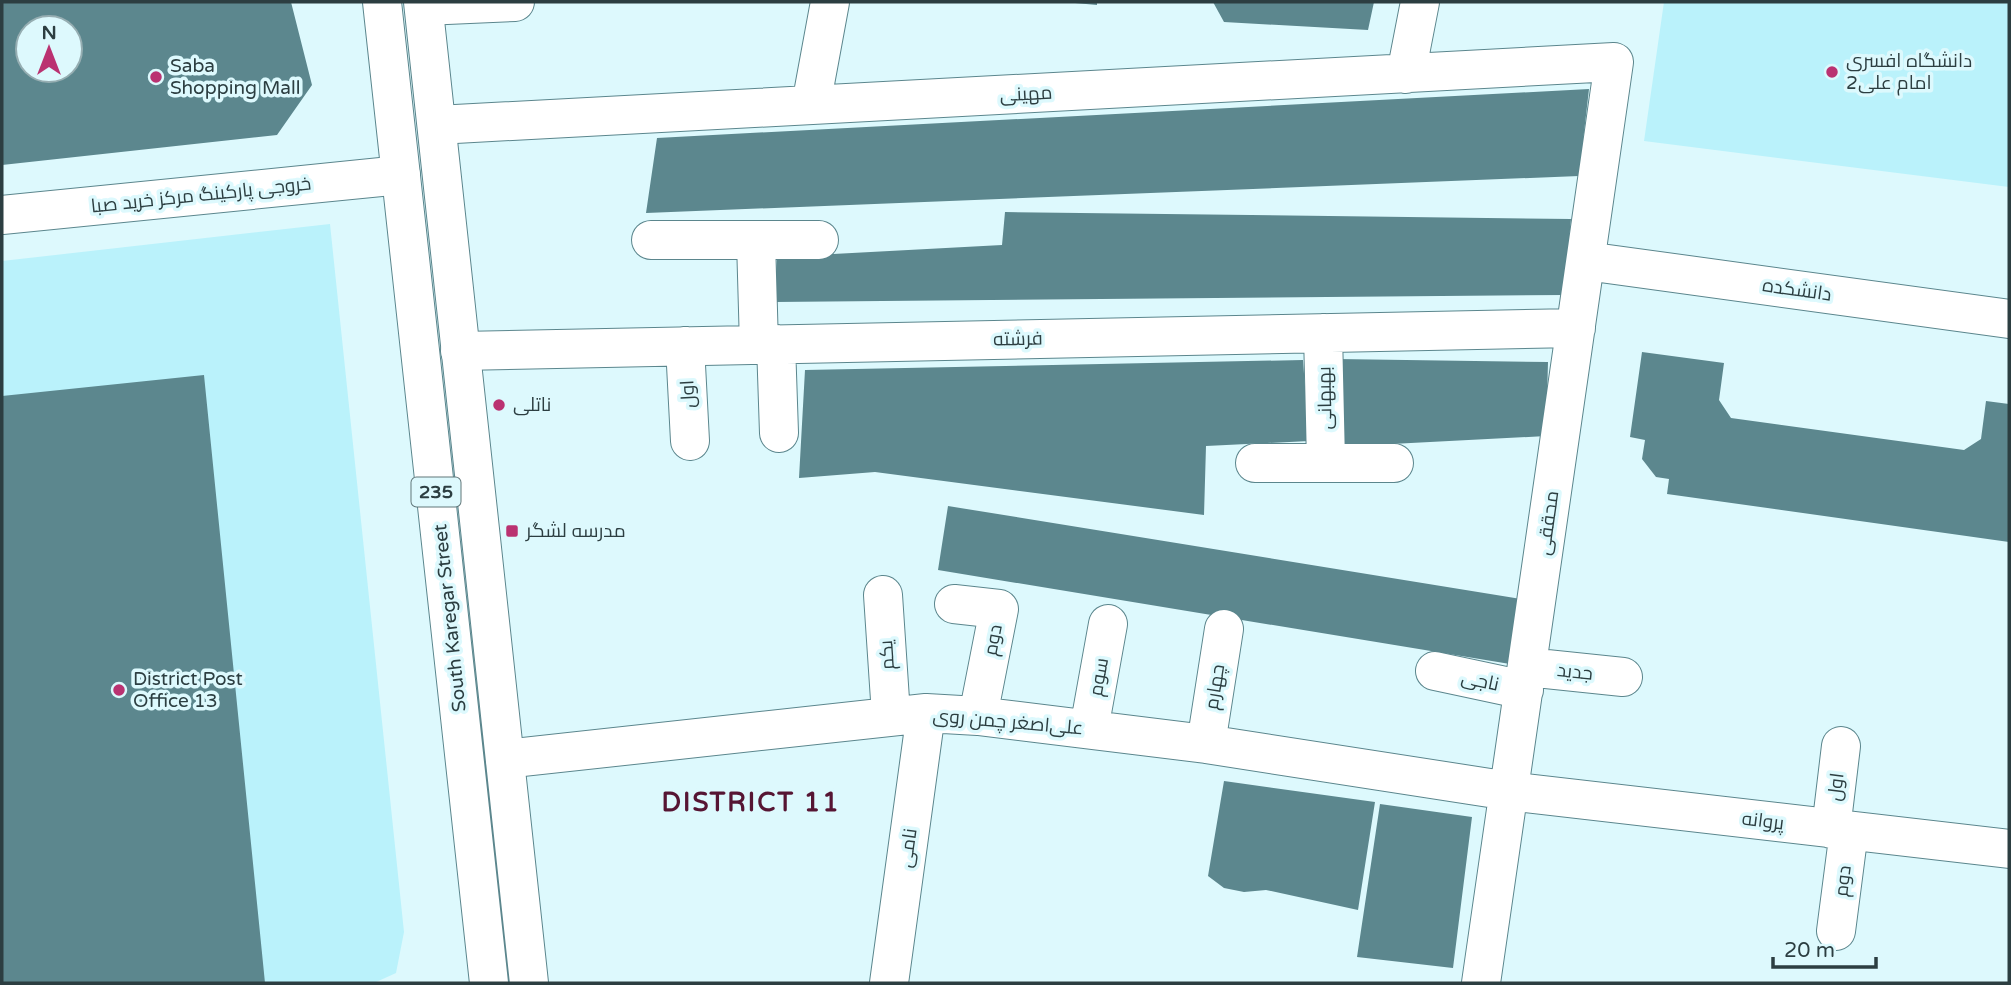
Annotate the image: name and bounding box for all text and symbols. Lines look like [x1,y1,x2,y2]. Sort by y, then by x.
north arrow [14,14,84,84]
text: N [41,22,57,44]
place label: دانشگاه افسری امام علی2 [1846,50,1972,96]
place label: Saba Shopping Mall [170,55,300,99]
marker: دانشگاه افسری امام علی2 [1824,64,1840,80]
marker: Saba Shopping Mall [148,69,164,85]
street label: مهینی [999,82,1053,106]
street label: خروجی پارکینگ مرکز خرید صبا [90,172,312,219]
street label: دانشکده [1761,274,1833,306]
street label: فرشته [993,328,1043,350]
street label: بهبهانی [1313,366,1337,430]
street label: اول [676,379,700,409]
place label: ناتلی [513,394,551,416]
marker: ناتلی [491,397,507,413]
road number: 235 [412,478,460,506]
street label: محققی [1533,489,1563,557]
place label: مدرسه لشگر [525,520,626,542]
street label: South Karegar Street [429,523,471,713]
marker: مدرسه لشگر [504,523,520,539]
street label: دوم [979,622,1009,658]
street label: یکم [875,639,901,671]
street label: سوم [1085,656,1115,698]
street label: جدید [1556,659,1594,685]
street label: چهارم [1201,663,1231,712]
street label: ناجی [1459,666,1501,696]
place label: District Post Office 13 [133,668,243,712]
marker: District Post Office 13 [111,682,127,698]
street label: علی‌اصغر چمن روی [932,704,1084,741]
street label: اول [1823,772,1849,802]
district label: DISTRICT 11 [661,787,841,818]
street label: پروانه [1741,808,1785,835]
street label: نامی [894,827,922,869]
street label: دوم [1830,864,1858,898]
scale bar [1773,926,1876,970]
text: 20 m [1784,938,1835,963]

